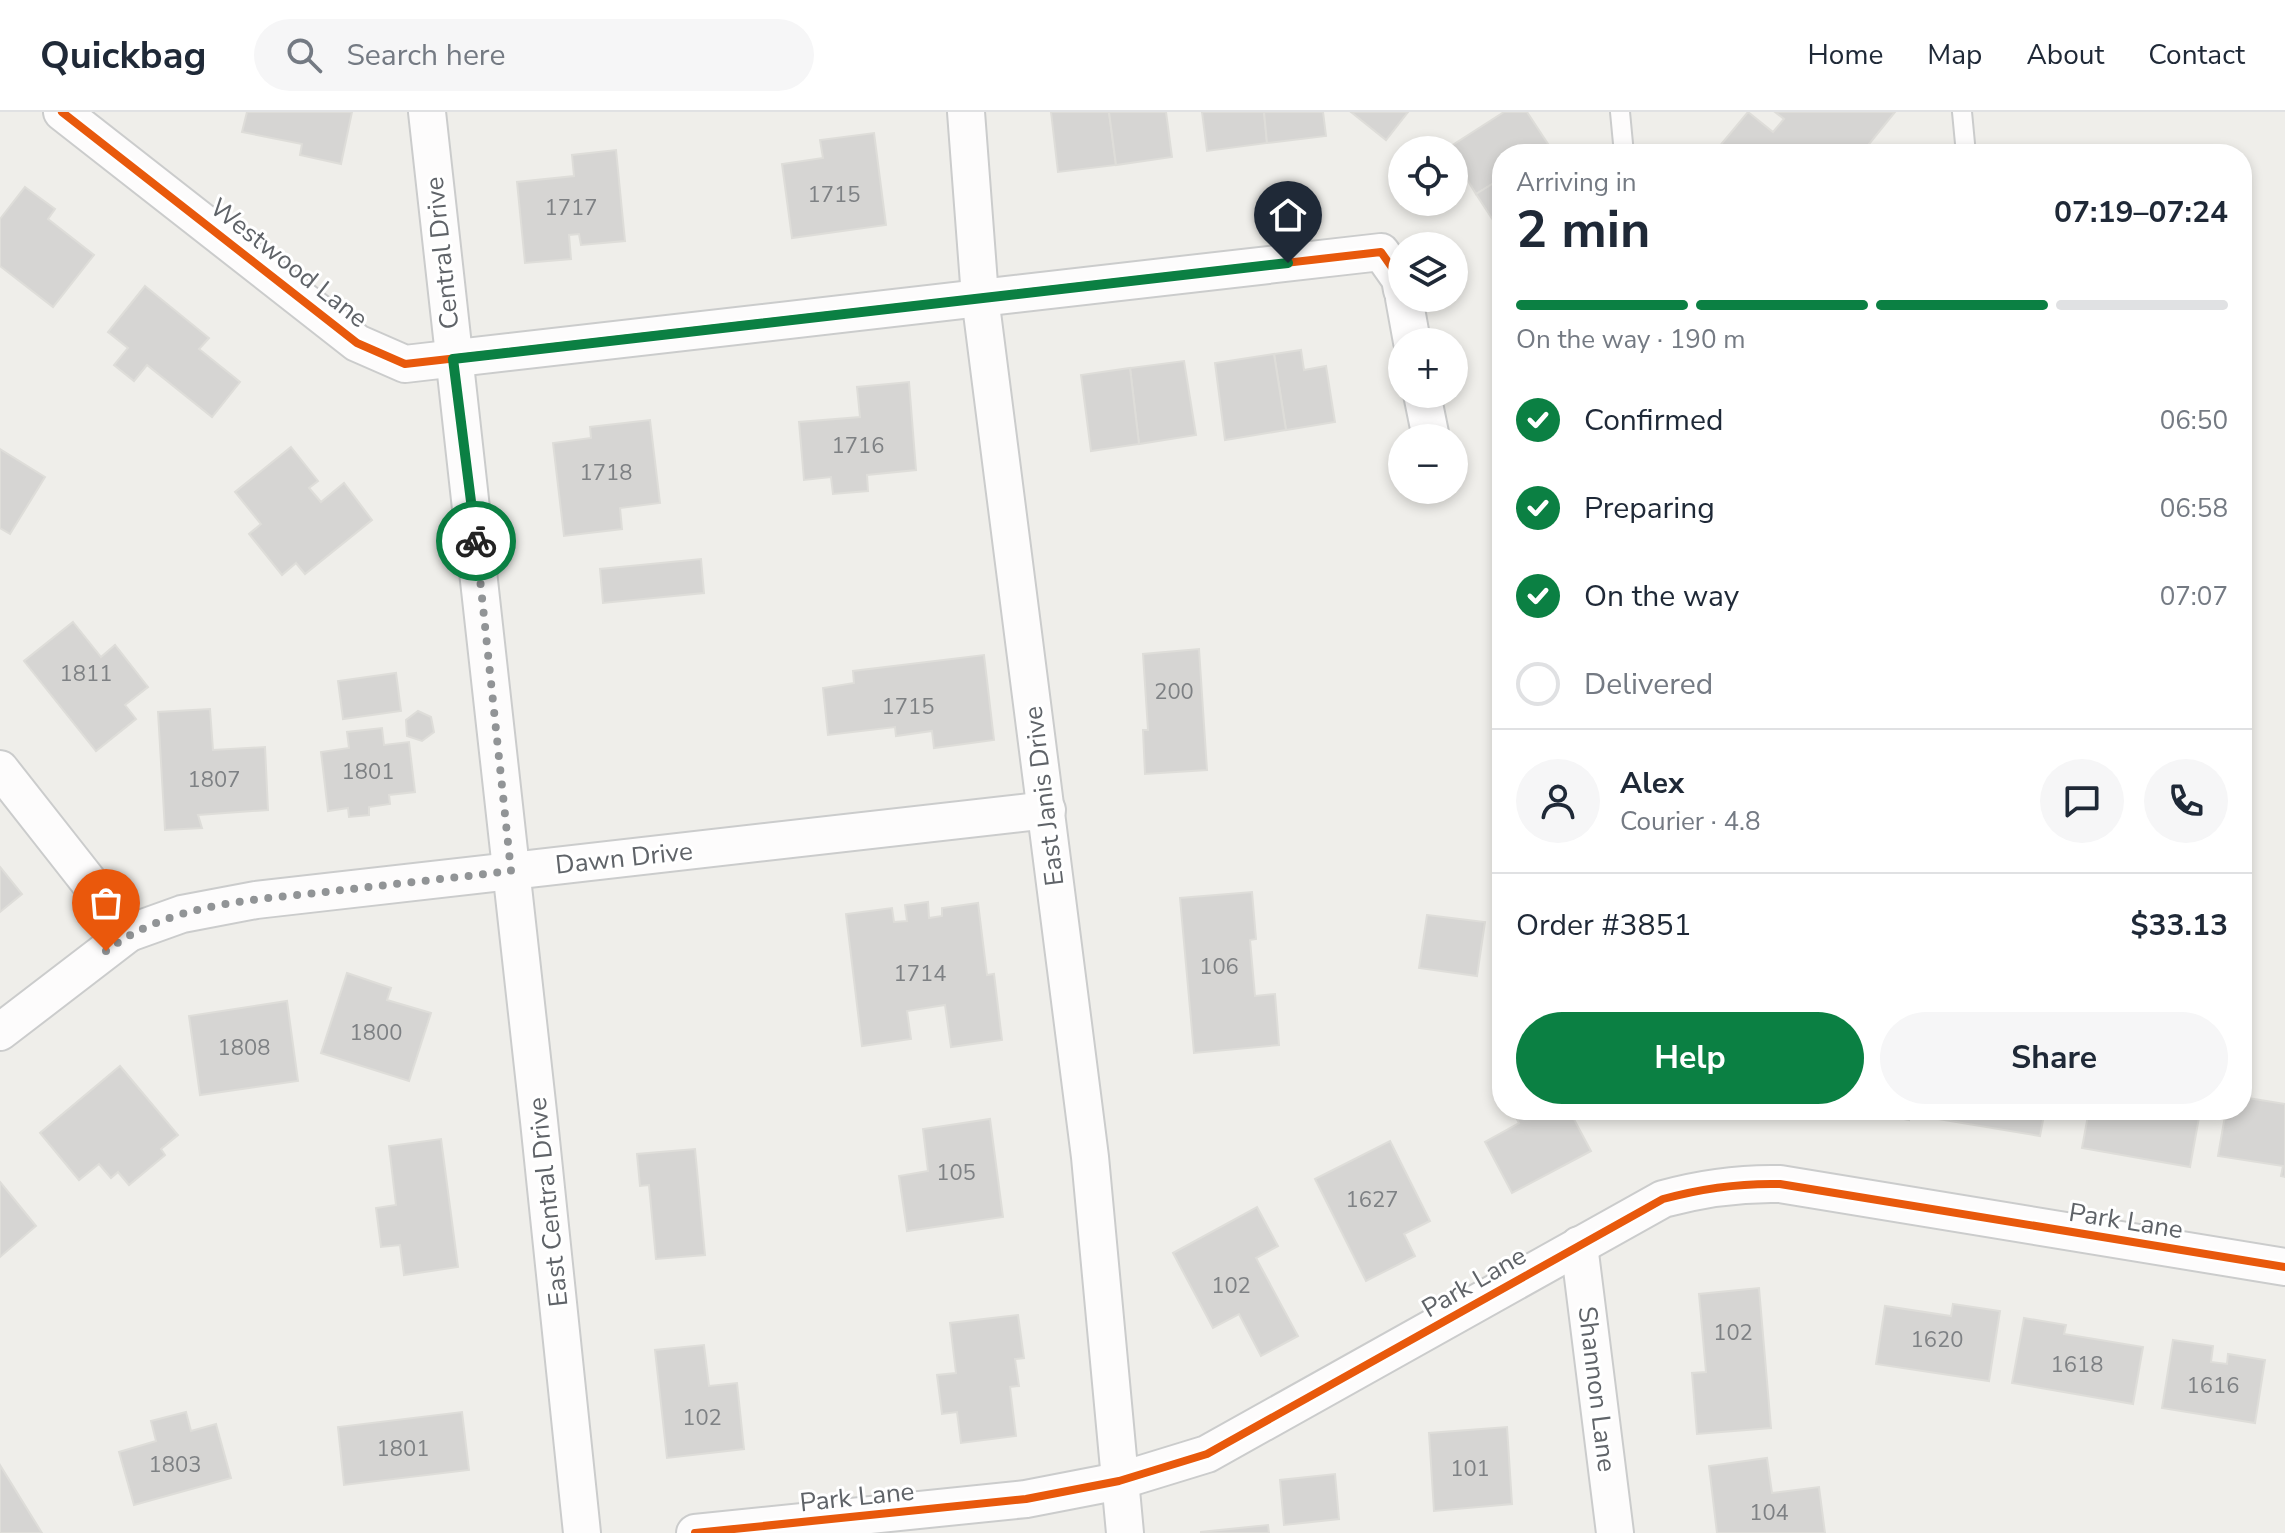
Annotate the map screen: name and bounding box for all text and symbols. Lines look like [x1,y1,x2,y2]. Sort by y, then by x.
search box [254,19,814,91]
text: Quickbag [40,30,206,81]
icon: search [282,33,326,77]
text: Search here [346,35,505,76]
text: Home [1808,36,1883,74]
text: Map [1927,36,1982,74]
text: About [2026,36,2104,74]
text: Contact [2148,36,2245,74]
map controls [1388,136,1468,504]
button: locate [1388,136,1468,216]
text: Arriving in [1516,165,1637,200]
street label: Central Drive [417,175,467,331]
house number: 1715 [808,180,860,210]
pin [1254,181,1322,263]
street label: Westwood Lane [203,190,375,336]
text: 07:19–07:24 [2054,192,2228,233]
house number: 1717 [545,193,597,223]
icon: home [1266,193,1310,237]
text: 2 min [1516,194,1651,265]
button: layers [1388,232,1468,312]
text: On the way · 190 m [1516,322,1745,357]
button: + [1388,328,1468,408]
icon: check [1516,398,1560,442]
text: Confirmed [1584,400,1724,441]
text: 06:50 [2160,403,2228,438]
button: − [1388,424,1468,504]
house number: 1716 [832,431,884,461]
house number: 1718 [580,458,632,488]
icon: check [1516,486,1560,530]
text: Preparing [1584,488,1715,529]
text: 06:58 [2160,491,2228,526]
courier [436,501,516,581]
icon: bike [454,519,498,563]
icon: check [1516,574,1560,618]
text: On the way [1584,576,1739,617]
text: 07:07 [2160,579,2228,614]
house number: 1811 [60,659,112,689]
text: Delivered [1584,664,1713,705]
house number: 200 [1154,677,1194,707]
house number: 1715 [882,692,934,722]
street label: East Janis Drive [1016,704,1072,888]
house number: 1801 [342,757,394,787]
button: person [1516,759,1600,843]
button: chat [2040,759,2124,843]
button: phone [2144,759,2228,843]
text: Alex [1620,763,1684,804]
house number: 1807 [188,765,240,795]
text: Courier · 4.8 [1620,804,1761,839]
street label: Dawn Drive [554,833,694,883]
pin [72,869,140,951]
icon: bag [84,881,128,925]
text: Order #3851 [1516,905,1691,946]
text: $33.13 [2131,905,2228,946]
house number: 106 [1199,952,1239,982]
house number: 1714 [894,959,946,989]
button: Help [1516,1012,1864,1104]
button: Share [1880,1012,2228,1104]
house number: 1800 [350,1018,402,1048]
house number: 1808 [218,1033,270,1063]
street label: East Central Drive [520,1096,576,1308]
house number: 105 [936,1158,976,1188]
house number: 1627 [1346,1185,1398,1215]
street label: Park Lane [2066,1195,2186,1247]
street label: Park Lane [1415,1238,1533,1326]
house number: 102 [1211,1271,1251,1301]
street label: Shannon Lane [1569,1304,1625,1474]
house number: 102 [1713,1318,1753,1348]
house number: 1620 [1911,1325,1963,1355]
house number: 1618 [2051,1350,2103,1380]
house number: 1616 [2187,1371,2239,1401]
house number: 102 [682,1403,722,1433]
house number: 1801 [377,1434,429,1464]
house number: 1803 [149,1450,201,1480]
house number: 101 [1450,1454,1490,1484]
street label: Park Lane [798,1474,916,1520]
house number: 104 [1749,1498,1789,1528]

